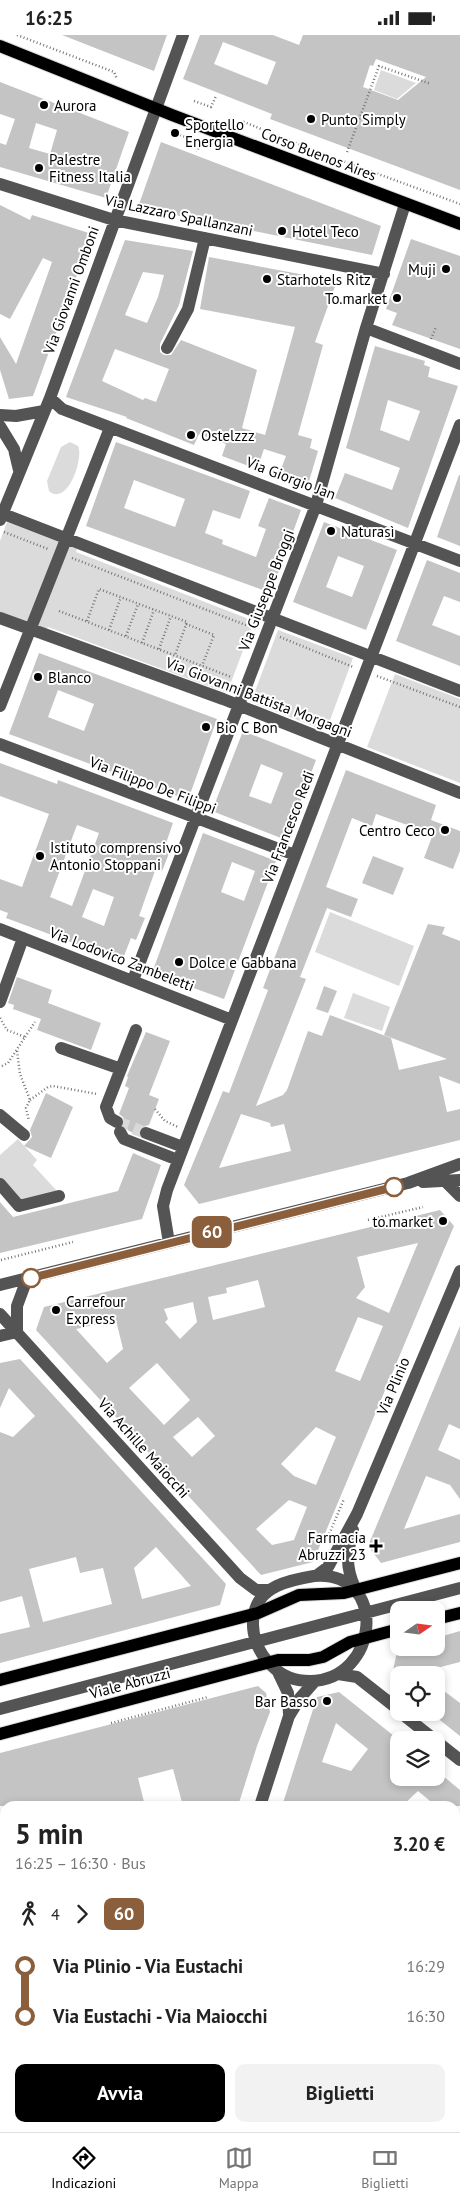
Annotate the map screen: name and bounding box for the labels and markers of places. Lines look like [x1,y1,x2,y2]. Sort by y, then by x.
place label: Aurora [54,96,97,115]
marker: Aurora [38,99,50,111]
place label: Punto Simply [321,110,406,129]
marker: Punto Simply [305,113,317,125]
place label: Sportello Energia [185,115,244,151]
marker: Sportello Energia [169,127,181,139]
place label: Palestre Fitness Italia [49,150,131,186]
marker: Palestre Fitness Italia [33,162,45,174]
place label: Hotel Teco [292,222,359,241]
marker: Hotel Teco [276,225,288,237]
place label: Muji [408,260,436,279]
marker: Muji [440,263,452,275]
place label: Starhotels Ritz [277,270,371,289]
marker: Starhotels Ritz [261,273,273,285]
place label: To.market [325,289,387,308]
marker: To.market [391,292,403,304]
place label: Ostelzzz [201,426,255,445]
marker: Ostelzzz [185,429,197,441]
place label: Naturasì [341,522,395,541]
marker: Naturasì [325,525,337,537]
place label: Blanco [48,668,91,687]
marker: Blanco [32,671,44,683]
place label: Bio C Bon [216,718,278,737]
marker: Bio C Bon [200,721,212,733]
place label: Centro Ceco [359,821,435,840]
marker: Centro Ceco [439,824,451,836]
place label: Istituto comprensivo Antonio Stoppani [50,838,181,874]
marker: Istituto comprensivo Antonio Stoppani [34,850,46,862]
place label: Dolce e Gabbana [189,953,297,972]
marker: Dolce e Gabbana [173,956,185,968]
unlabelled marker [384,1177,404,1197]
place label: to.market [373,1212,433,1231]
marker: to.market [437,1215,449,1227]
unlabelled marker [21,1268,41,1288]
place label: Carrefour Express [66,1292,125,1328]
marker: Carrefour Express [50,1304,62,1316]
place label: Farmacia Abruzzi 23 [298,1528,366,1564]
marker: Farmacia Abruzzi 23 [370,1540,382,1552]
place label: Bar Basso [255,1692,317,1711]
marker: Bar Basso [321,1695,333,1707]

